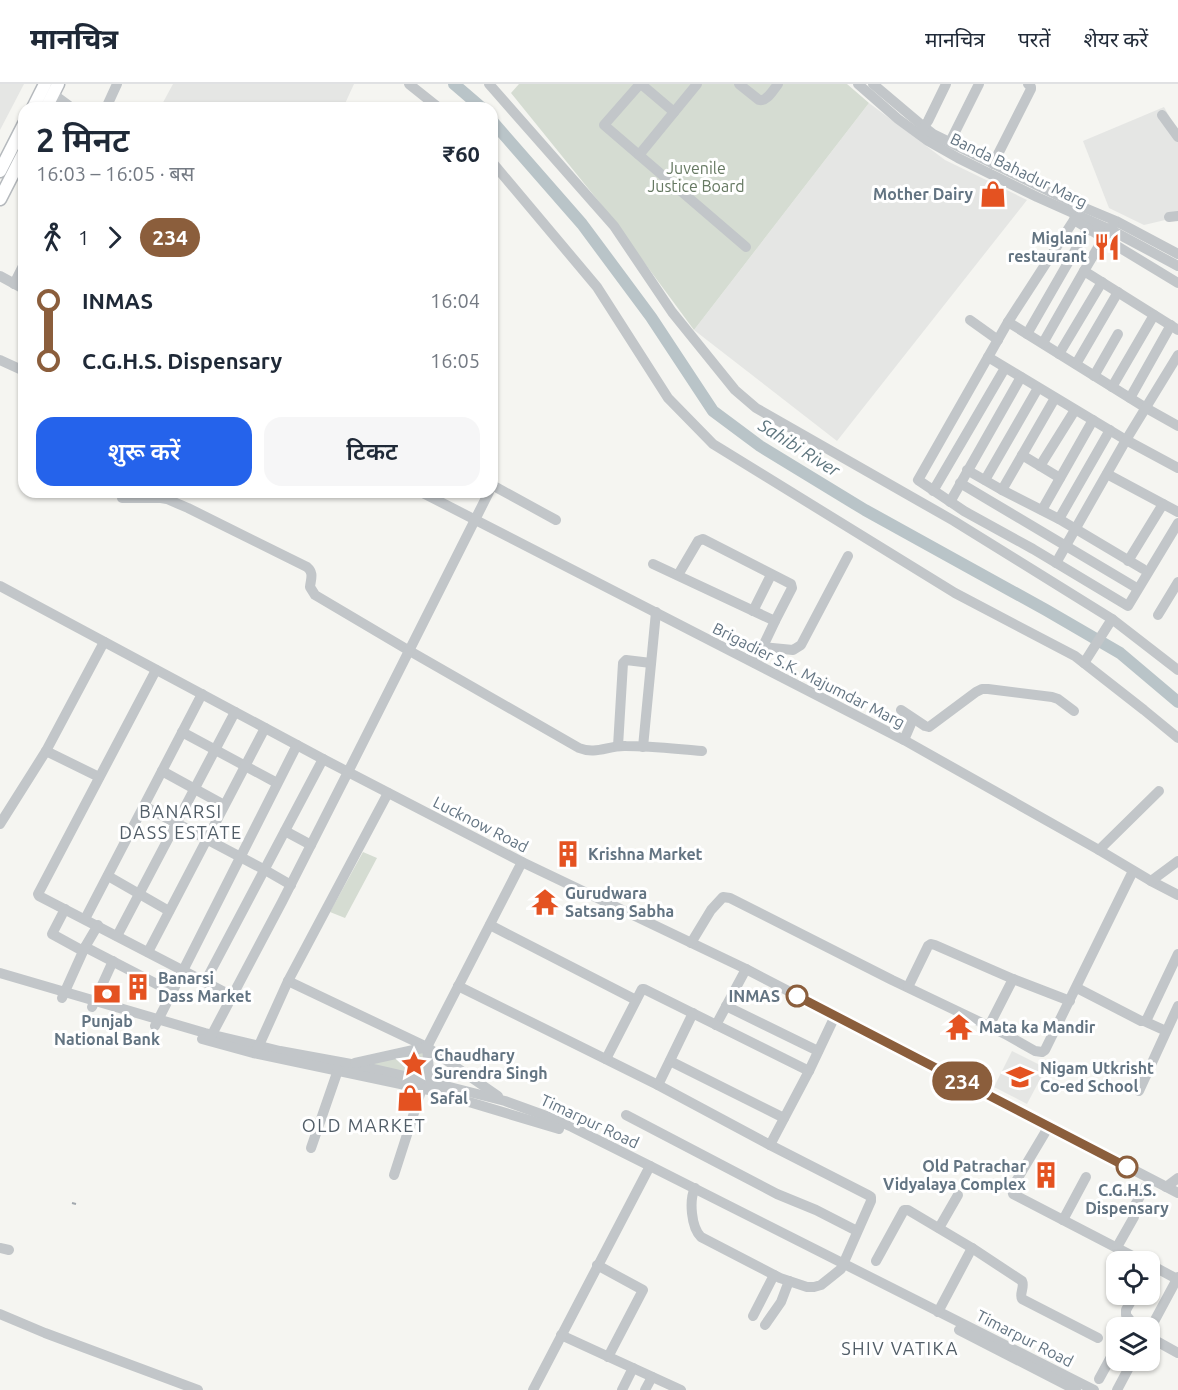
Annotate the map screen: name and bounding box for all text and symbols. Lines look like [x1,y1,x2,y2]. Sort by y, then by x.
text: मानचित्र [30,23,118,54]
text: मानचित्र [925,27,985,51]
text: परतें [1018,27,1050,51]
text: शेयर करें [1083,27,1148,51]
text: 2 मिनट [36,121,129,158]
street label: Banda Bahadur Marg [948,129,1090,211]
text: ₹60 [443,141,480,166]
park label: Juvenile Justice Board [647,159,745,195]
text: 16:03 – 16:05 · बस [36,162,194,185]
shop icon: Mother Dairy [978,179,1008,209]
place label: Mother Dairy [873,185,974,203]
icon: walk [36,221,69,254]
icon: forward [98,221,131,254]
text: 234 [152,225,188,249]
text: 1 [78,226,89,249]
place label: Miglani restaurant [1008,229,1087,265]
restaurant icon: Miglani restaurant [1092,232,1122,262]
text: INMAS [82,288,153,313]
text: 16:04 [430,289,480,312]
text: C.G.H.S. Dispensary [82,348,282,373]
text: 16:05 [430,349,480,372]
water label: Sahibi River [754,414,845,481]
button: शुरू करें [36,417,252,486]
button: टिकट [264,417,480,486]
street label: Brigadier S.K. Majumdar Marg [710,619,908,731]
street label: Lucknow Road [430,792,532,856]
district label: BANARSI DASS ESTATE [119,801,243,842]
building icon: Krishna Market [553,839,583,869]
place label: Krishna Market [588,845,703,863]
place label: Gurudwara Satsang Sabha [565,884,674,920]
temple icon: Gurudwara Satsang Sabha [530,887,560,917]
place label: Banarsi Dass Market [158,969,251,1005]
building icon: Banarsi Dass Market [123,972,153,1002]
bank icon: Punjab National Bank [92,979,122,1009]
marker: INMAS [786,985,808,1007]
place label: INMAS [728,987,780,1005]
place label: Punjab National Bank [54,1012,160,1048]
temple icon: Mata ka Mandir [944,1012,974,1042]
place label: Mata ka Mandir [979,1018,1096,1036]
place label: Chaudhary Surendra Singh [434,1046,548,1082]
place icon: Chaudhary Surendra Singh [399,1049,429,1079]
place label: Nigam Utkrisht Co-ed School [1040,1059,1154,1095]
line badge: 234 [928,1062,996,1100]
school or university icon: Nigam Utkrisht Co-ed School [1005,1062,1035,1092]
text: 234 [944,1069,980,1093]
shop icon: Safal [395,1083,425,1113]
place label: Safal [430,1089,468,1107]
street label: Timarpur Road [538,1090,642,1152]
district label: OLD MARKET [302,1115,426,1135]
marker: C.G.H.S. Dispensary [1116,1156,1138,1178]
place label: Old Patrachar Vidyalaya Complex [883,1157,1026,1193]
building icon: Old Patrachar Vidyalaya Complex [1031,1160,1061,1190]
place label: C.G.H.S. Dispensary [1085,1181,1169,1217]
map controls [1106,1251,1160,1371]
button: locate [1106,1251,1160,1305]
street label: Timarpur Road [974,1306,1076,1370]
button: layers [1106,1317,1160,1371]
district label: SHIV VATIKA [841,1338,959,1358]

